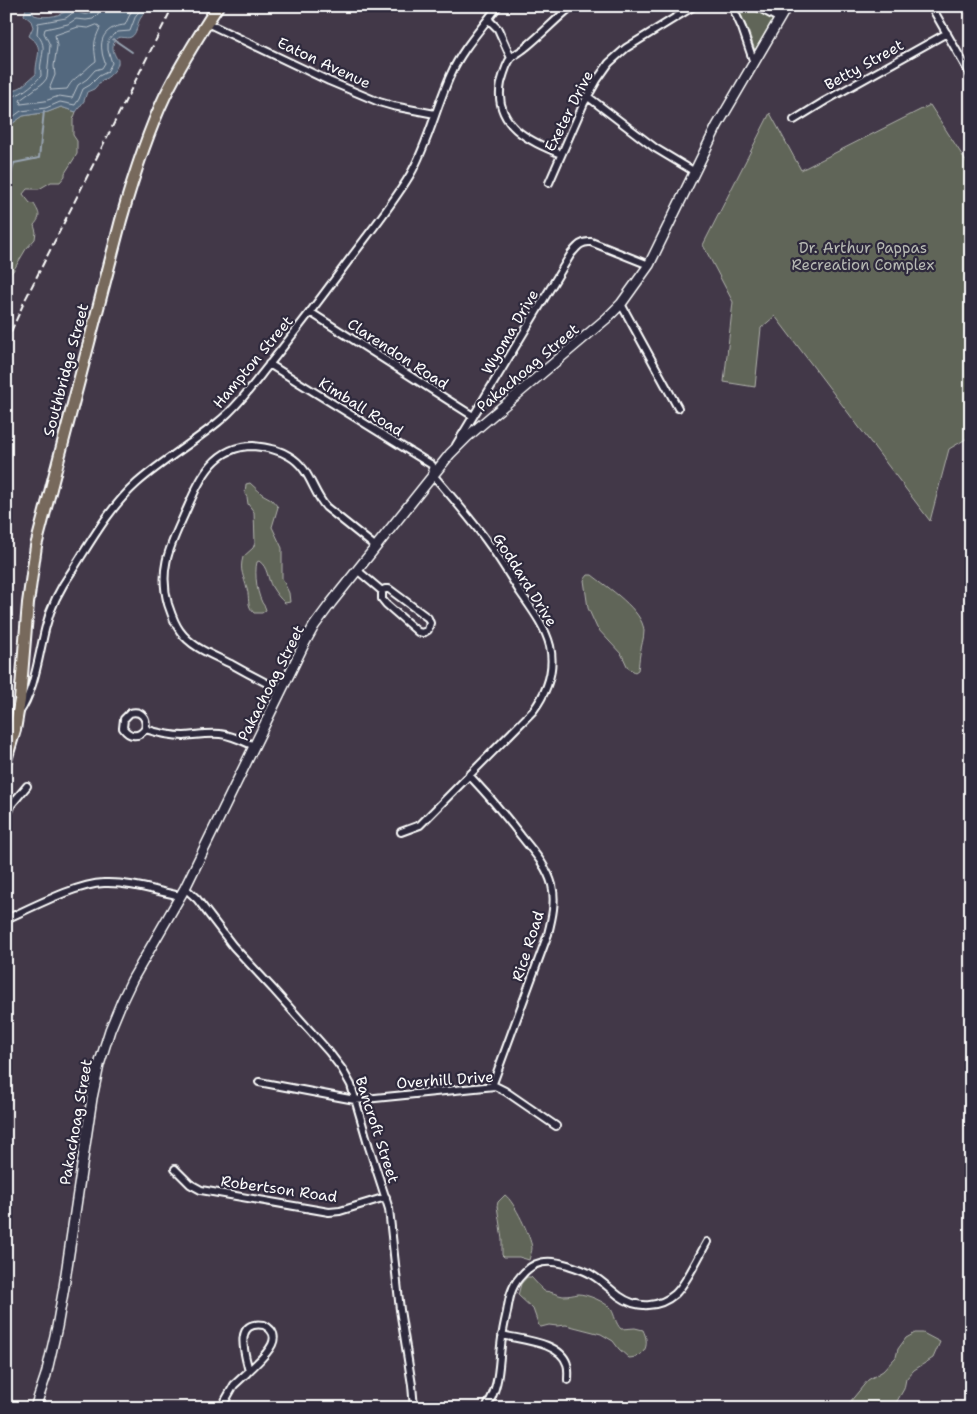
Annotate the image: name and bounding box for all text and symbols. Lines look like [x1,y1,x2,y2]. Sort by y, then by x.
street label: Eaton Avenue [274,33,374,93]
street label: Betty Street [821,35,907,95]
street label: Exeter Drive [540,67,598,155]
park label: Dr. Arthur Pappas Recreation Complex [792,238,935,275]
street label: Wyoma Drive [477,286,543,378]
street label: Southbridge Street [39,301,93,439]
street label: Hampton Street [208,312,298,412]
street label: Clarendon Road [344,314,453,394]
street label: Pakachoag Street [473,319,583,417]
street label: Kimball Road [315,373,408,441]
street label: Goddard Drive [488,530,562,630]
street label: Pakachoag Street [233,622,309,744]
street label: Rice Road [507,908,549,984]
street label: Pakachoag Street [55,1057,97,1187]
street label: Overhill Drive [396,1067,494,1093]
street label: Bancroft Street [350,1074,404,1186]
street label: Robertson Road [220,1171,339,1207]

